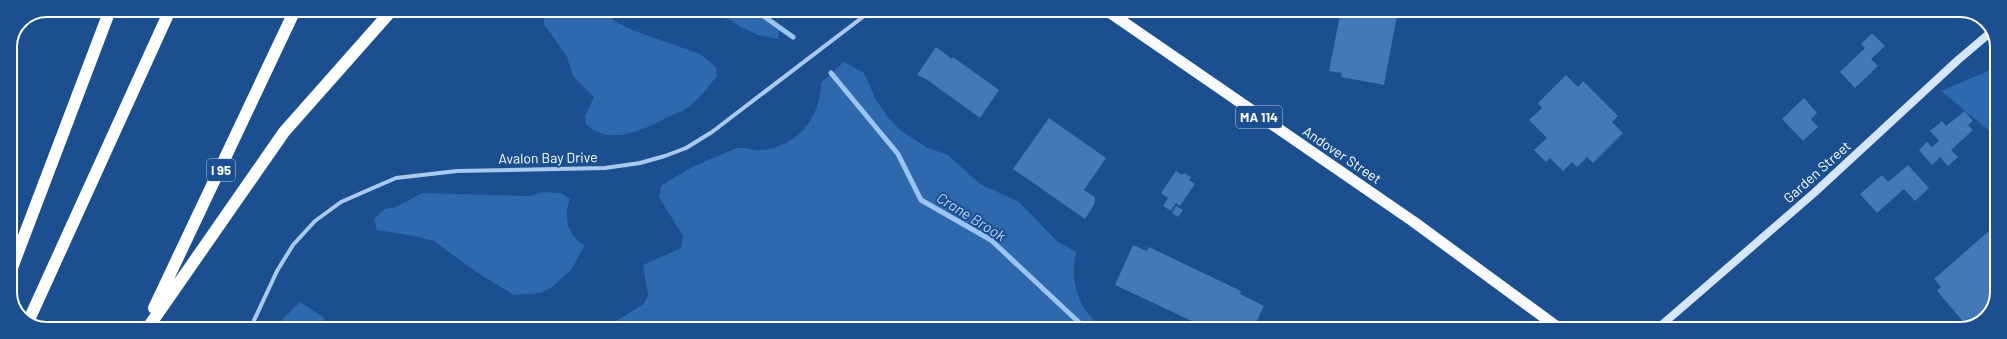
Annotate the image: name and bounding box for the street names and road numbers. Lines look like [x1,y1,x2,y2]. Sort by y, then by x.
road number: MA 114 [1236,106,1282,128]
street label: Andover Street [1300,122,1385,187]
street label: Garden Street [1780,137,1854,206]
street label: Avalon Bay Drive [498,148,598,167]
road number: I 95 [207,159,235,181]

